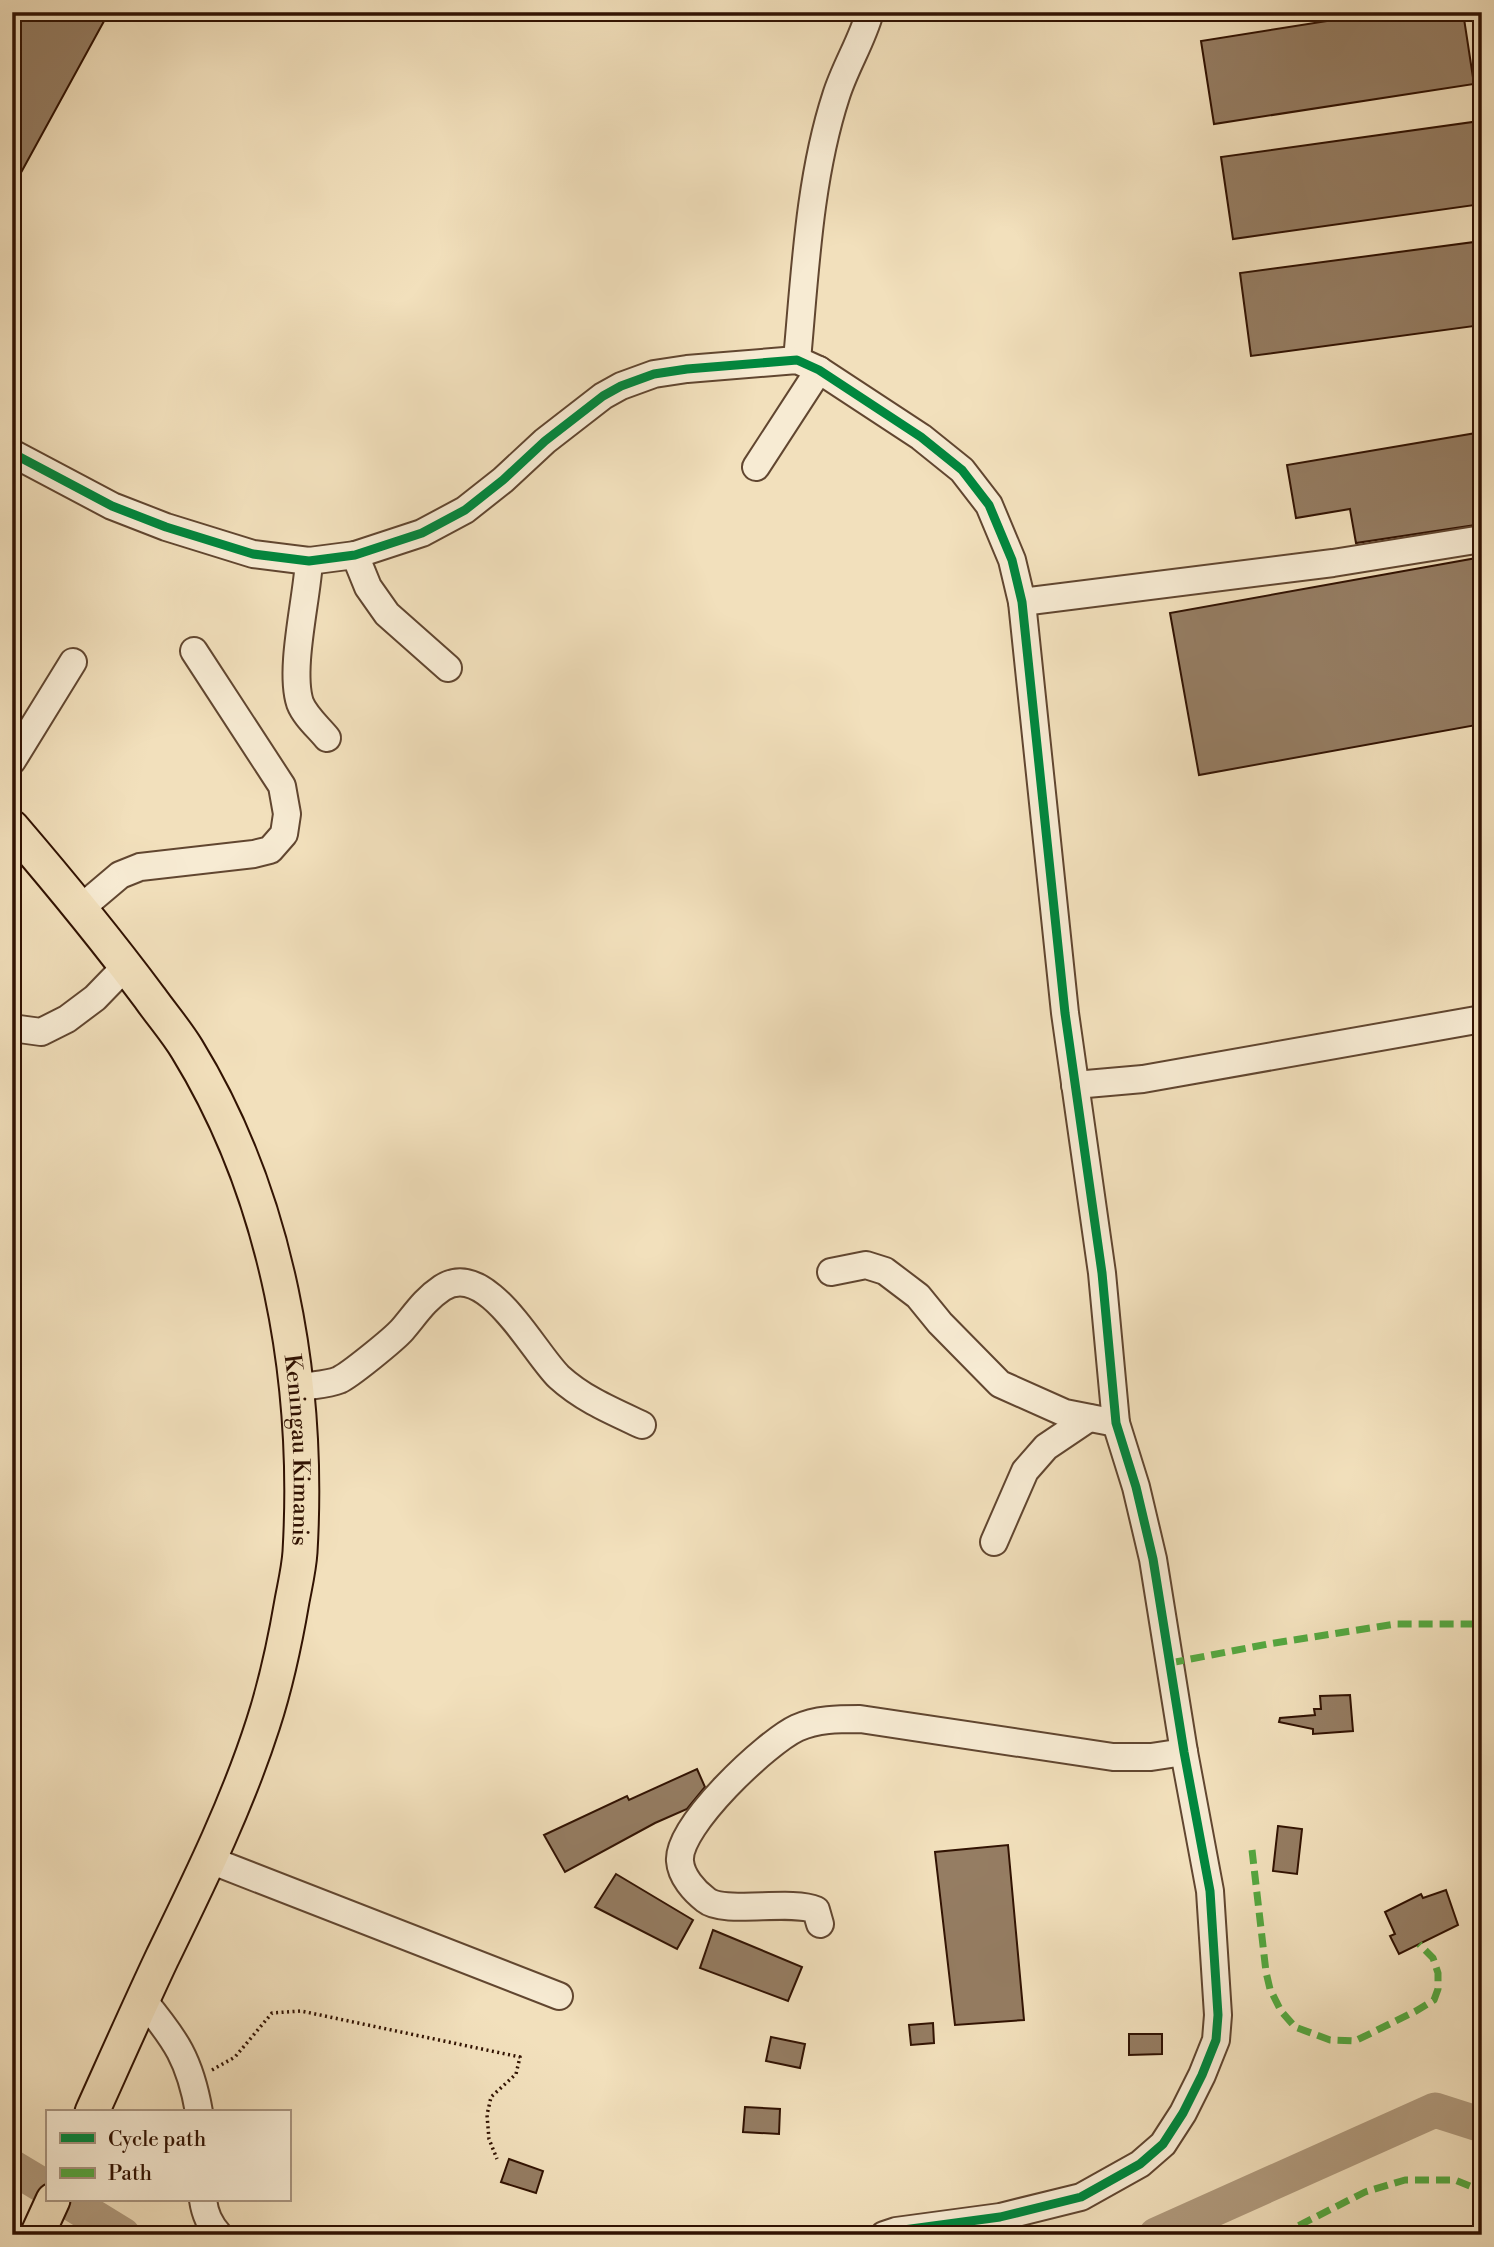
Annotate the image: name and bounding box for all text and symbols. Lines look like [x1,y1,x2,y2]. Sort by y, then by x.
street label: Keningau Kimanis [277,1352,315,1547]
legend [46,2110,290,2202]
text: Cycle path [108,2127,207,2153]
text: Path [108,2161,153,2187]

